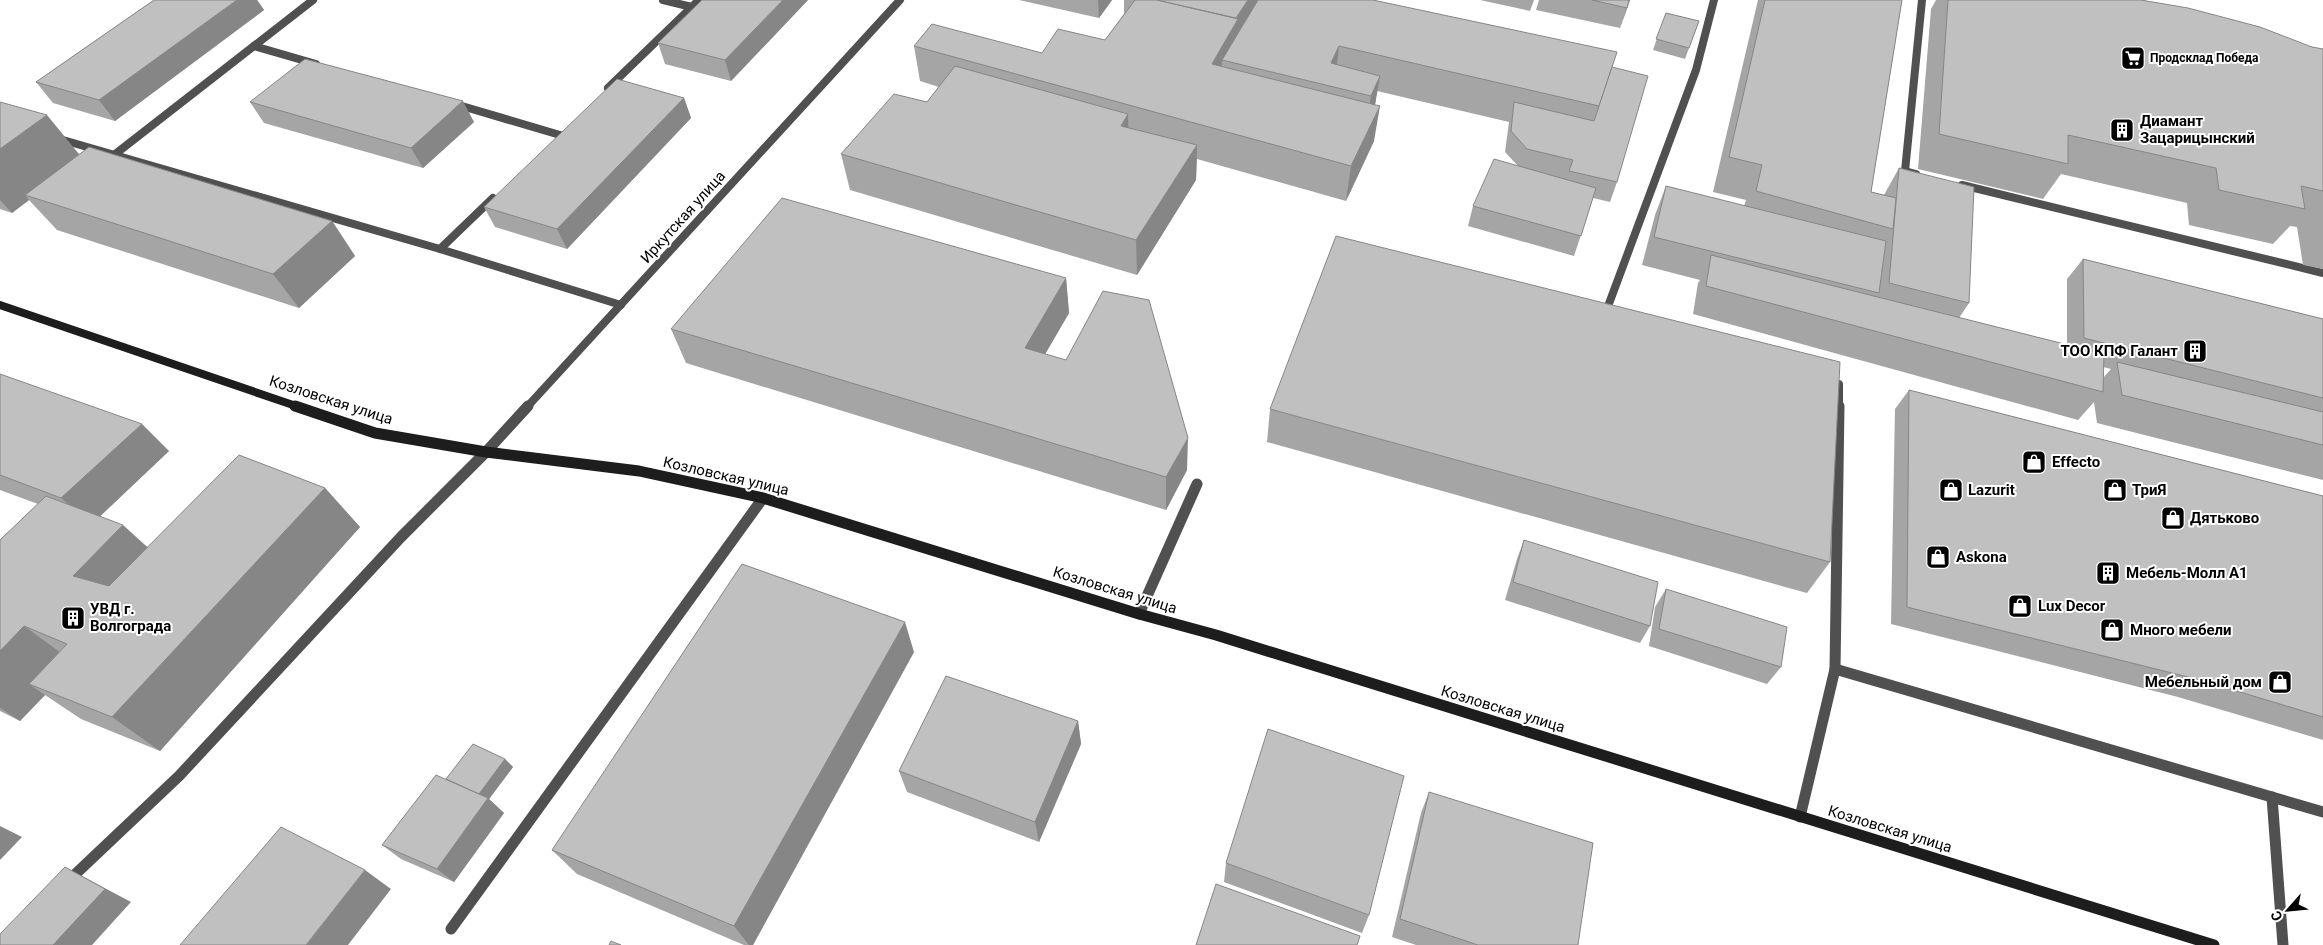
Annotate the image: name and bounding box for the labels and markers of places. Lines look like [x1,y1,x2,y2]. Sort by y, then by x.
supermarket icon: Продсклад Победа [2120,45,2146,71]
place label: Продсклад Победа [2150,51,2259,65]
place label: Диамант Зацарицынский [2140,112,2255,147]
building icon: Диамант Зацарицынский [2109,117,2135,143]
building icon: ТОО КПФ Галант [2182,338,2208,364]
place label: ТОО КПФ Галант [2060,342,2178,360]
shop icon: Effecto [2021,449,2047,475]
place label: Effecto [2052,453,2100,471]
shop icon: Lazurit [1938,477,1964,503]
shop icon: ТриЯ [2102,477,2128,503]
place label: Lazurit [1968,481,2015,499]
place label: ТриЯ [2132,481,2167,499]
shop icon: Дятьково [2160,505,2186,531]
place label: Дятьково [2190,509,2259,527]
shop icon: Askona [1925,544,1951,570]
place label: Askona [1956,548,2007,566]
building icon: Мебель-Молл А1 [2095,560,2121,586]
place label: Мебель-Молл А1 [2126,564,2248,582]
shop icon: Lux Decor [2007,593,2033,619]
place label: Lux Decor [2038,597,2106,615]
place label: УВД г. Волгограда [90,600,171,635]
building icon: УВД г. Волгограда [60,605,86,631]
shop icon: Много мебели [2099,617,2125,643]
place label: Много мебели [2130,621,2232,639]
shop icon: Мебельный дом [2267,669,2293,695]
place label: Мебельный дом [2145,673,2262,691]

